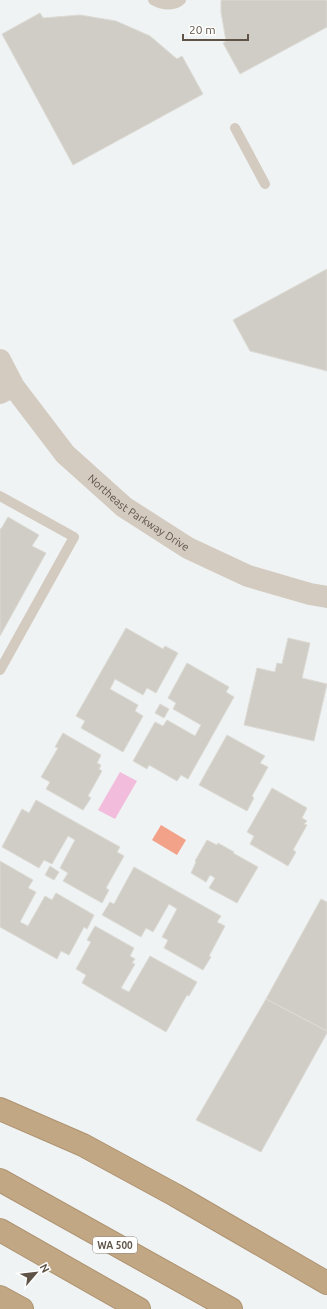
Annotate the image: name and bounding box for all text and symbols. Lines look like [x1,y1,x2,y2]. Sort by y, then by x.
scale bar [183,16,248,42]
text: 20 m [189,23,216,36]
street label: Northeast Parkway Drive [86,472,191,553]
road number: WA 500 [93,1237,137,1253]
north arrow [16,1253,56,1293]
text: N [38,1262,52,1275]

